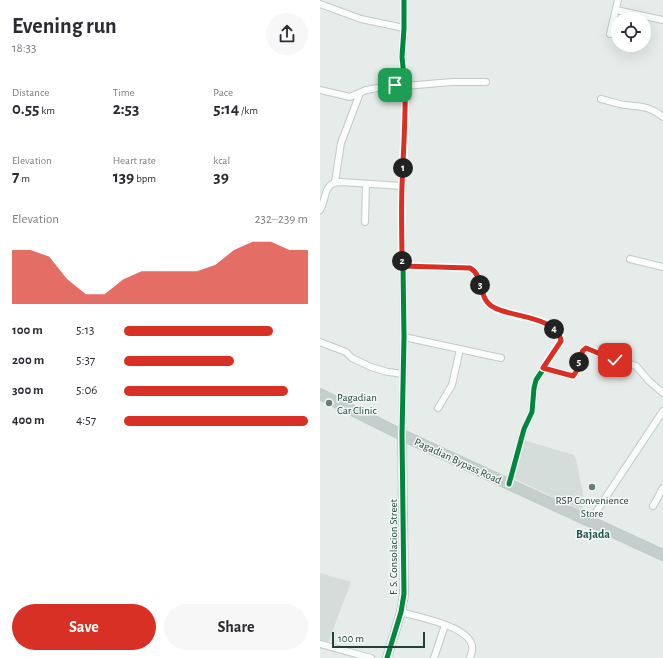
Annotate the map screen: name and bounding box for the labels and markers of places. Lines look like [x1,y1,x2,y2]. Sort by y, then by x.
pin [378,68,412,102]
pin: 1 [393,158,413,178]
pin: 2 [392,251,412,271]
pin: 3 [470,275,490,295]
pin: 4 [544,319,564,339]
pin [598,343,632,377]
pin: 5 [569,352,589,372]
place label: Pagadian Car Clinic [337,392,377,416]
marker: Pagadian Car Clinic [324,398,334,408]
marker: RSP Convenience Store [587,482,597,492]
place label: RSP Convenience Store [555,495,629,519]

